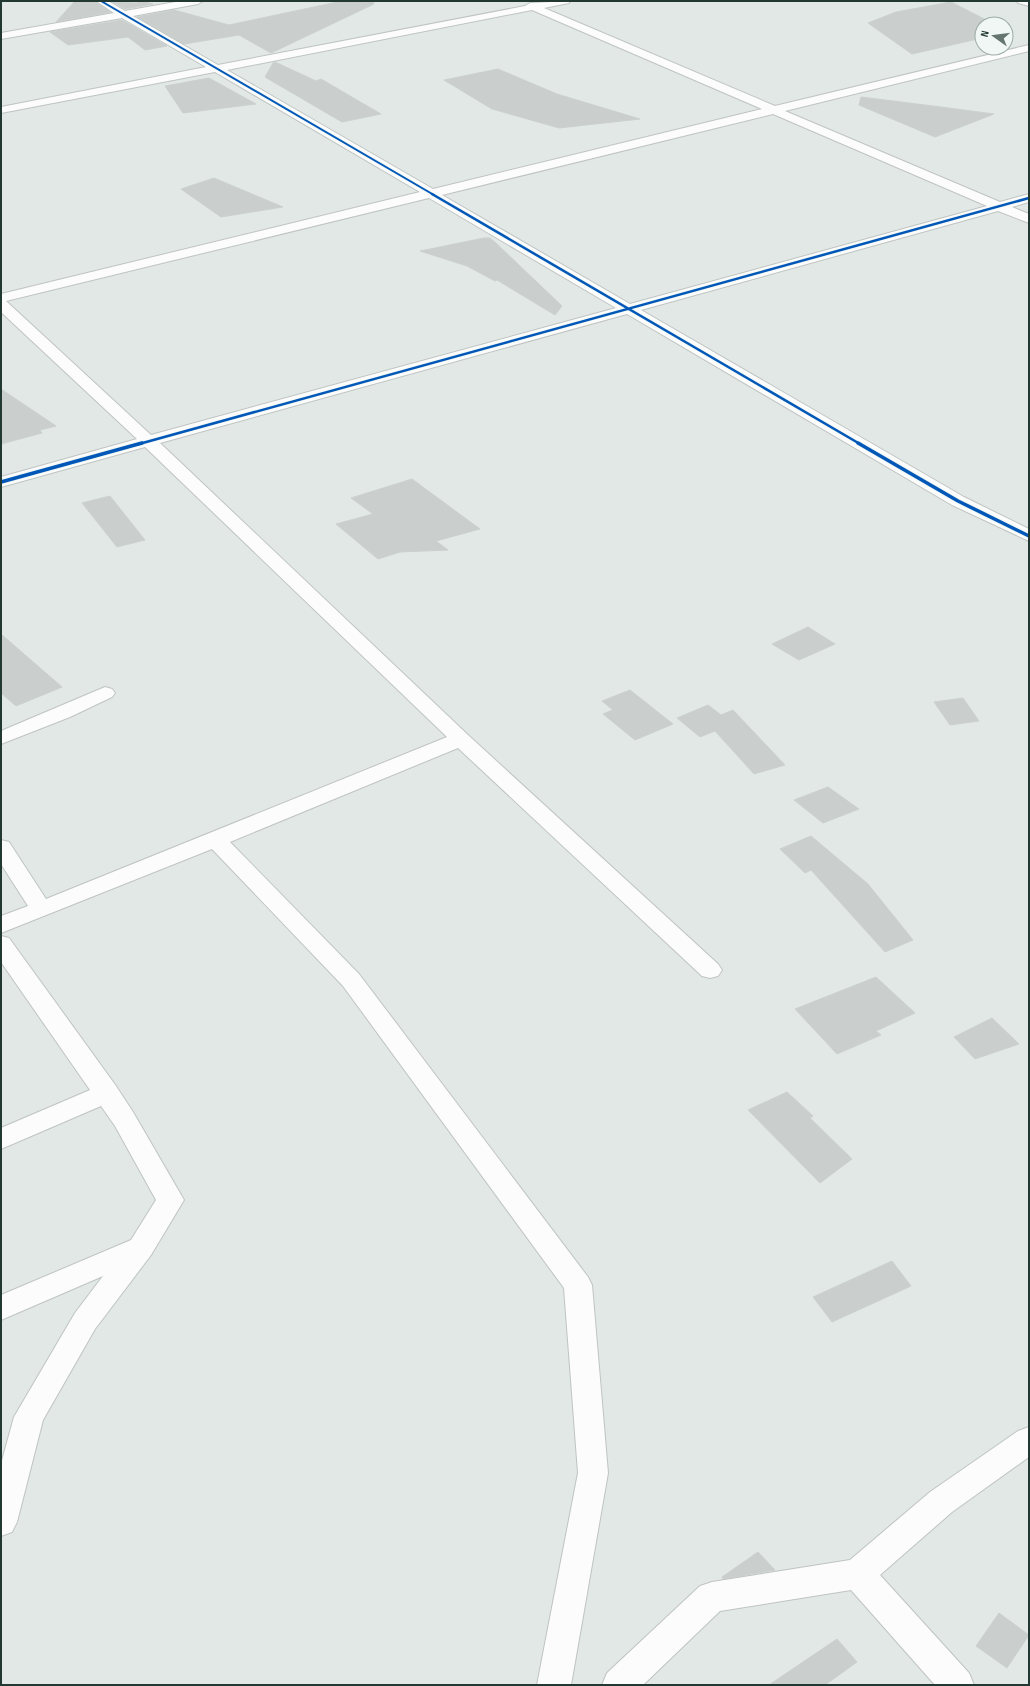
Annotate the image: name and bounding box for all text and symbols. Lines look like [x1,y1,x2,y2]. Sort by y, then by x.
north arrow [974,16,1014,56]
text: N [978,29,992,38]

